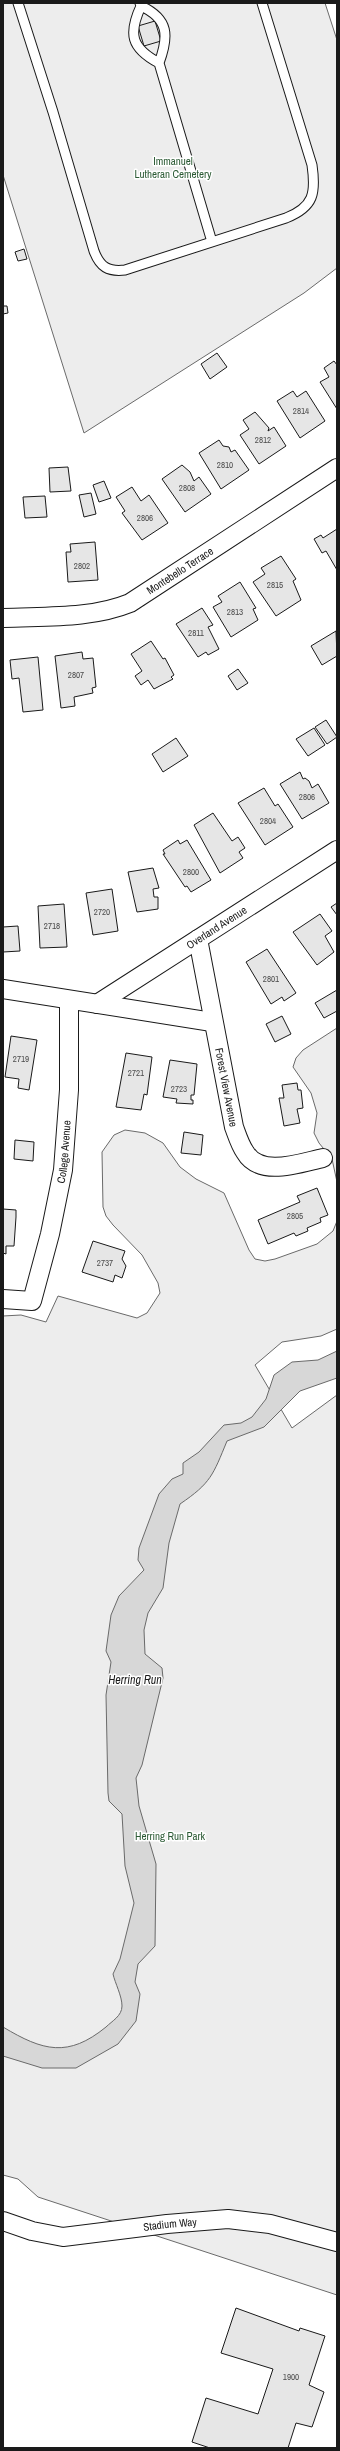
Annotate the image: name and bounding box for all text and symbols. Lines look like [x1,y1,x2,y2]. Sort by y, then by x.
park label: Immanuel Lutheran Cemetery [134,154,212,181]
house number: 2814 [293,405,309,417]
house number: 2812 [255,434,271,446]
house number: 2810 [217,459,233,471]
house number: 2808 [179,482,195,494]
house number: 2806 [137,512,153,524]
street label: Montebello Terrace [144,544,216,597]
house number: 2802 [74,560,90,572]
house number: 2815 [267,579,283,591]
house number: 2813 [227,606,243,618]
house number: 2811 [188,627,204,639]
house number: 2807 [68,669,84,681]
house number: 2806 [299,791,315,803]
house number: 2804 [260,815,276,827]
house number: 2800 [183,866,199,878]
street label: Overland Avenue [184,903,249,952]
house number: 2720 [94,906,110,918]
house number: 2718 [44,920,60,932]
house number: 2801 [263,973,279,985]
street label: Forest View Avenue [212,1047,241,1128]
house number: 2719 [13,1053,29,1065]
house number: 2721 [128,1067,144,1079]
house number: 2723 [171,1083,187,1095]
street label: College Avenue [53,1120,74,1184]
house number: 2805 [287,1210,303,1222]
house number: 2737 [97,1257,113,1269]
water label: Herring Run [108,1672,162,1688]
park label: Herring Run Park [135,1829,206,1843]
street label: Stadium Way [142,2215,198,2234]
house number: 1900 [283,2371,299,2383]

